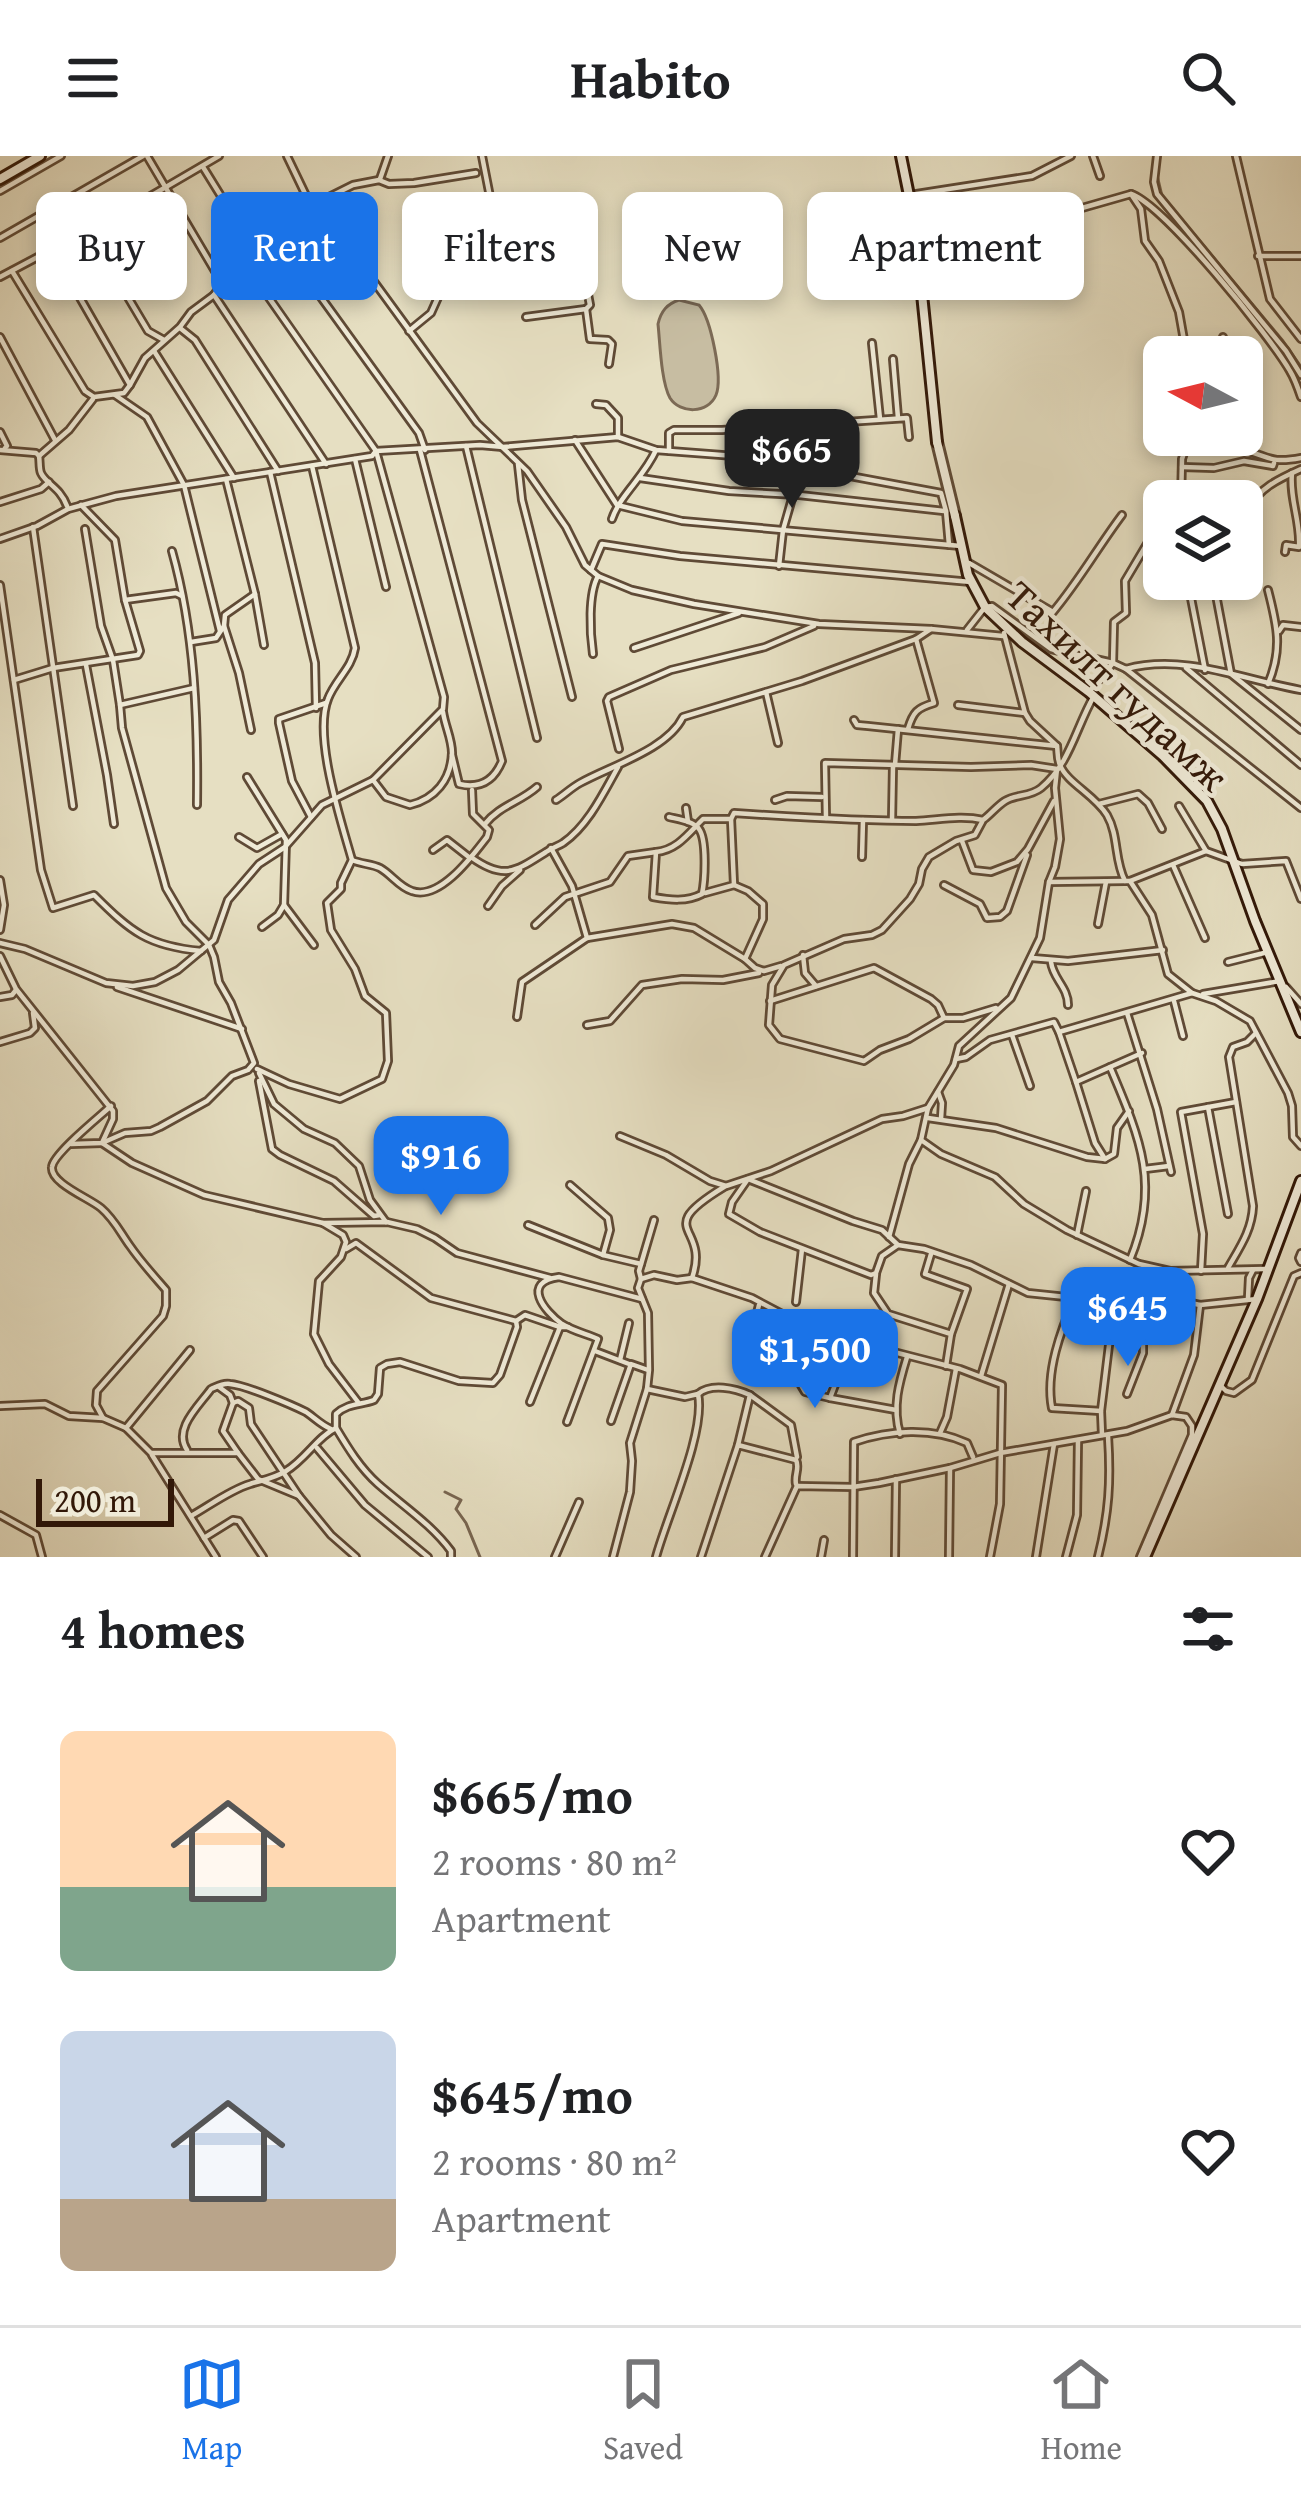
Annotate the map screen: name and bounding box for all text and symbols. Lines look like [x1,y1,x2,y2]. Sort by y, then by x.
text: Habito [570,39,731,118]
icon: menu [60,45,126,111]
icon: search [1175,45,1241,111]
chip: Buy [36,192,187,300]
chip: Rent [211,192,378,300]
chip: Filters [402,192,598,300]
chip: New [622,192,783,300]
chip: Apartment [807,192,1084,300]
north arrow [1143,336,1263,456]
map controls [1143,336,1263,600]
pin: $665 [721,409,863,511]
text: $665 [752,419,832,476]
button: layers [1143,480,1263,600]
street label: Тахилт гудамж [993,565,1243,805]
pin: $916 [370,1116,512,1218]
text: $916 [401,1126,481,1183]
pin: $645 [1057,1267,1199,1369]
text: $645 [1088,1277,1168,1334]
pin: $1,500 [717,1309,913,1411]
text: $1,500 [759,1319,871,1376]
scale bar [36,1473,174,1526]
text: 200 m [54,1476,136,1524]
text: 4 homes [60,1592,246,1667]
icon: filters [1175,1596,1241,1662]
text: $665/mo [432,1757,633,1832]
icon: home [156,1779,300,1923]
icon: heart [1175,1818,1241,1884]
text: 2 rooms · 80 m² [432,1832,677,1889]
text: Apartment [432,1889,611,1946]
text: $645/mo [432,2057,633,2132]
icon: home [156,2079,300,2223]
icon: heart [1175,2118,1241,2184]
text: 2 rooms · 80 m² [432,2132,677,2189]
text: Apartment [432,2189,611,2246]
tab: Map [179,2351,245,2471]
tab: Saved [603,2351,683,2471]
tab: Home [1041,2351,1122,2471]

